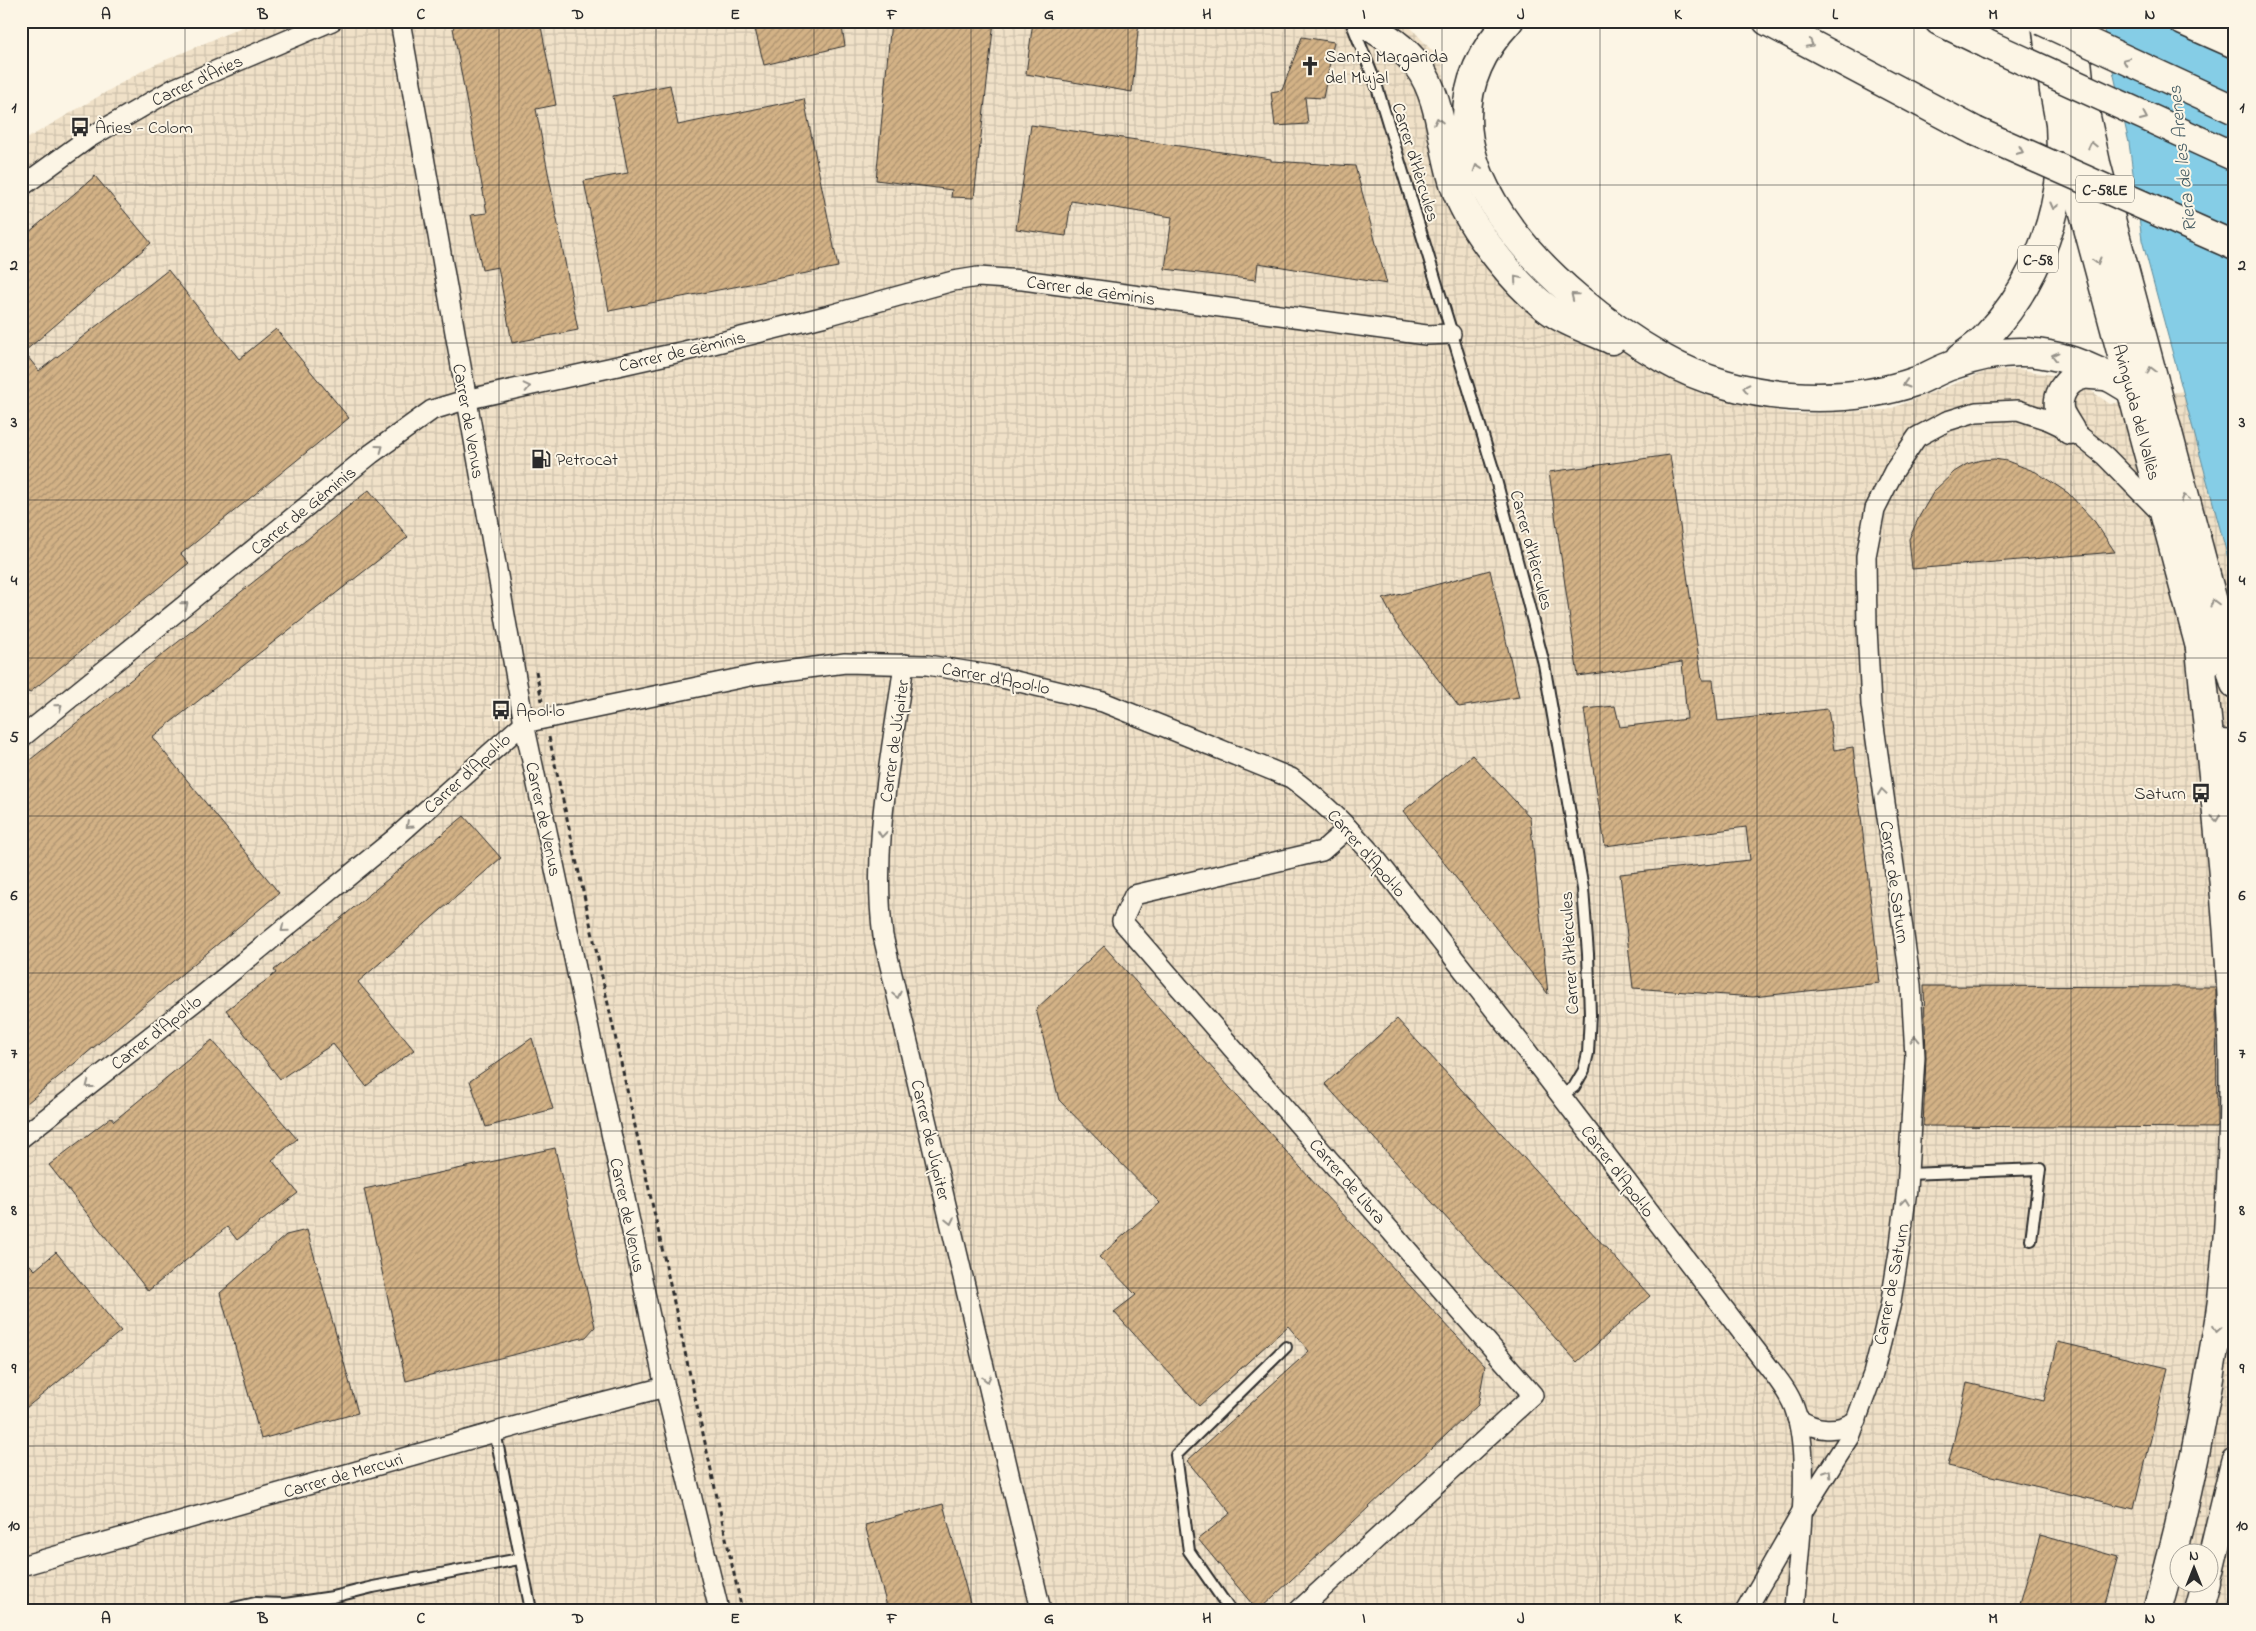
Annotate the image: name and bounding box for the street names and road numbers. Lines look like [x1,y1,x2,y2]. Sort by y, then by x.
street label: Carrer d'Àries [148,49,248,114]
street label: Carrer d'Hèrcules [1384,100,1445,225]
road number: C-58LE [2076,175,2134,202]
road number: C-58 [2018,245,2058,272]
street label: Carrer de Gèminis [1025,270,1157,314]
street label: Carrer de Gèminis [616,326,748,380]
street label: Avinguda del Vallès [2103,342,2166,484]
street label: Carrer de Venus [444,362,490,481]
street label: Carrer de Gèminis [246,461,363,562]
street label: Carrer d'Hèrcules [1502,488,1559,614]
street label: Carrer d'Apol·lo [939,657,1052,703]
street label: Carrer de Júpiter [875,678,917,804]
street label: Carrer d'Apol·lo [419,728,518,821]
street label: Carrer de Venus [517,760,567,879]
street label: Carrer d'Apol·lo [1320,804,1411,904]
street label: Carrer de Saturn [1872,819,1915,945]
street label: Carrer d'Hèrcules [1555,891,1587,1015]
street label: Carrer d'Apol·lo [106,990,209,1078]
street label: Carrer de Júpiter [903,1077,956,1204]
street label: Carrer d'Apol·lo [1573,1121,1660,1224]
street label: Carrer de Libra [1302,1134,1391,1231]
street label: Carrer de Venus [601,1156,651,1275]
street label: Carrer de Saturn [1868,1221,1918,1348]
street label: Carrer de Mercuri [281,1447,406,1506]

